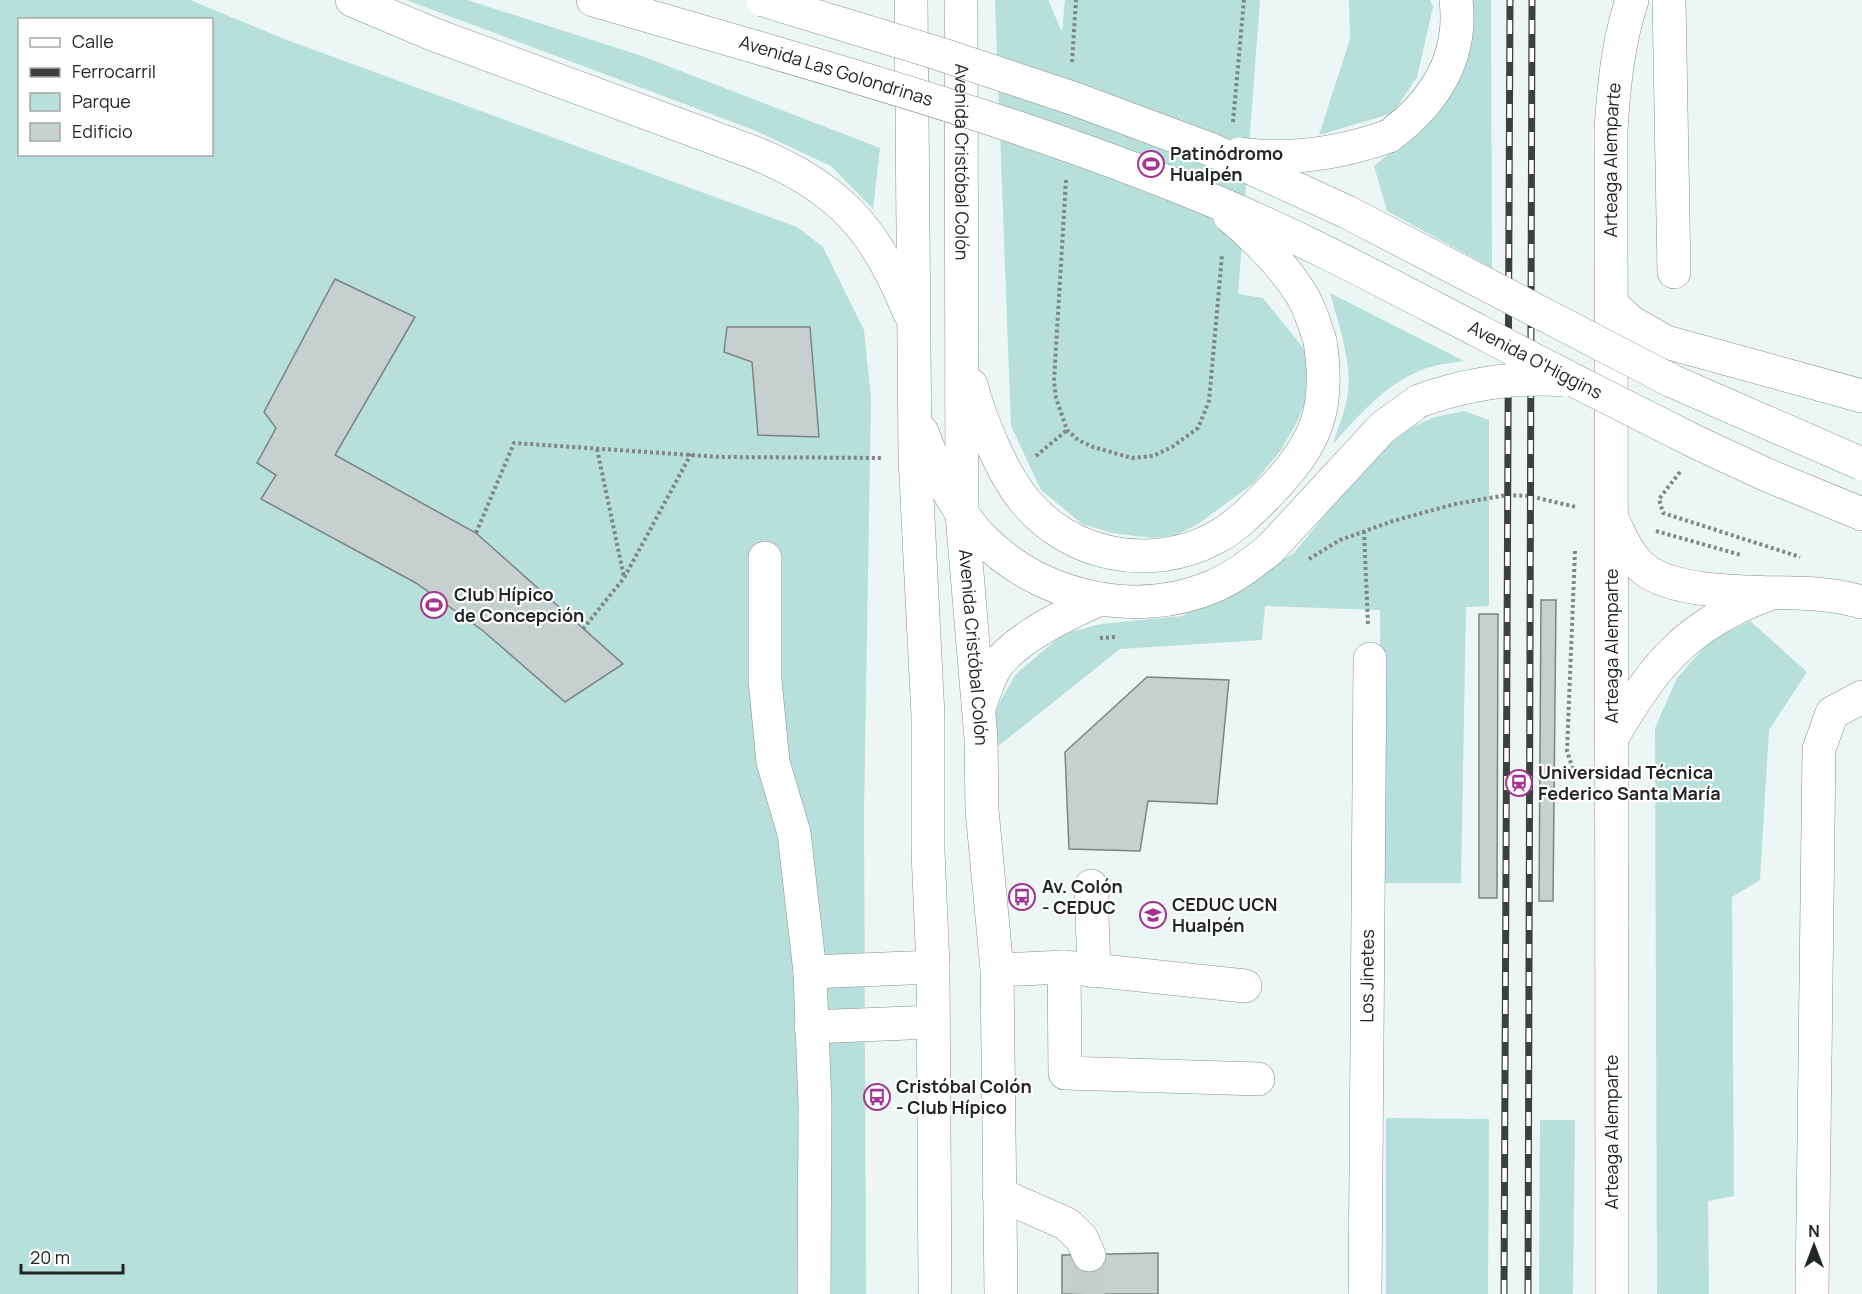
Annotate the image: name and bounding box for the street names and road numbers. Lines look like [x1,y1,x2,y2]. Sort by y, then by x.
street label: Avenida Las Golondrinas [736,29,936,111]
street label: Avenida Cristóbal Colón [950,63,975,261]
street label: Arteaga Alemparte [1598,81,1626,238]
street label: Avenida O'Higgins [1464,314,1607,404]
street label: Avenida Cristóbal Colón [954,548,994,746]
street label: Arteaga Alemparte [1599,569,1623,723]
street label: Los Jinetes [1354,929,1379,1023]
street label: Arteaga Alemparte [1599,1055,1623,1209]

